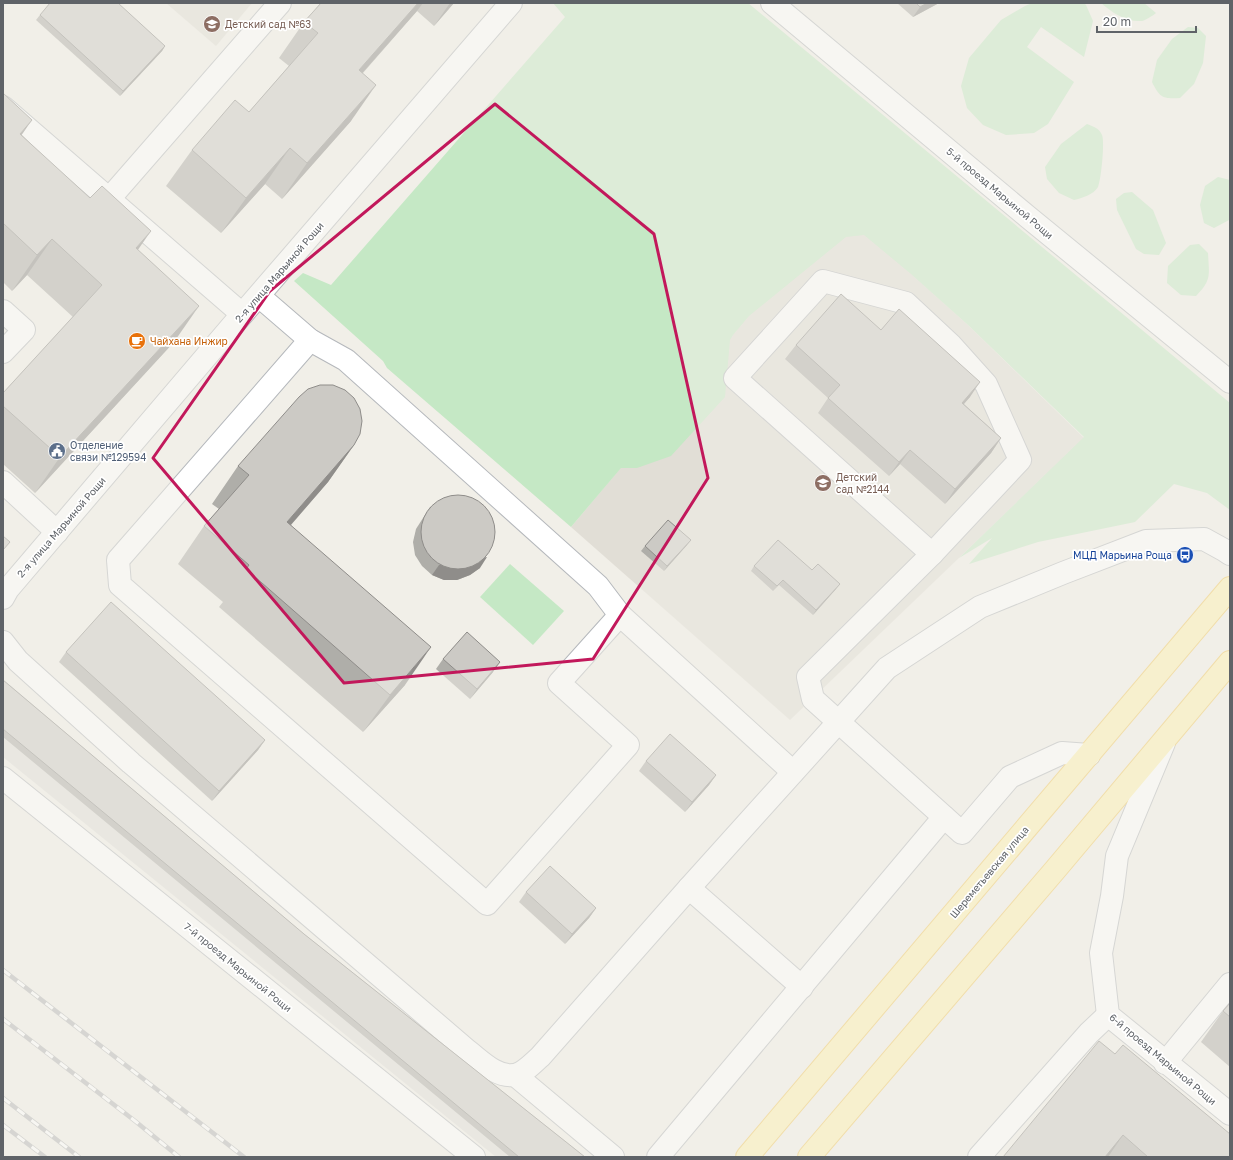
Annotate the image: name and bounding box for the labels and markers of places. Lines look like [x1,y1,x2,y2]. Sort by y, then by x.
school or university icon: Детский сад №63 [202,14,222,34]
place label: Детский сад №63 [225,18,311,30]
cafe icon: Чайхана Инжир [127,331,147,351]
place label: Чайхана Инжир [150,335,228,347]
place label: Отделение связи №129594 [70,439,146,463]
public building icon: Отделение связи №129594 [47,441,67,461]
place label: Детский сад №2144 [836,471,889,495]
school or university icon: Детский сад №2144 [813,473,833,493]
bus stop icon: МЦД Марьина Роща [1175,545,1195,565]
place label: МЦД Марьина Роща [1073,549,1172,561]

